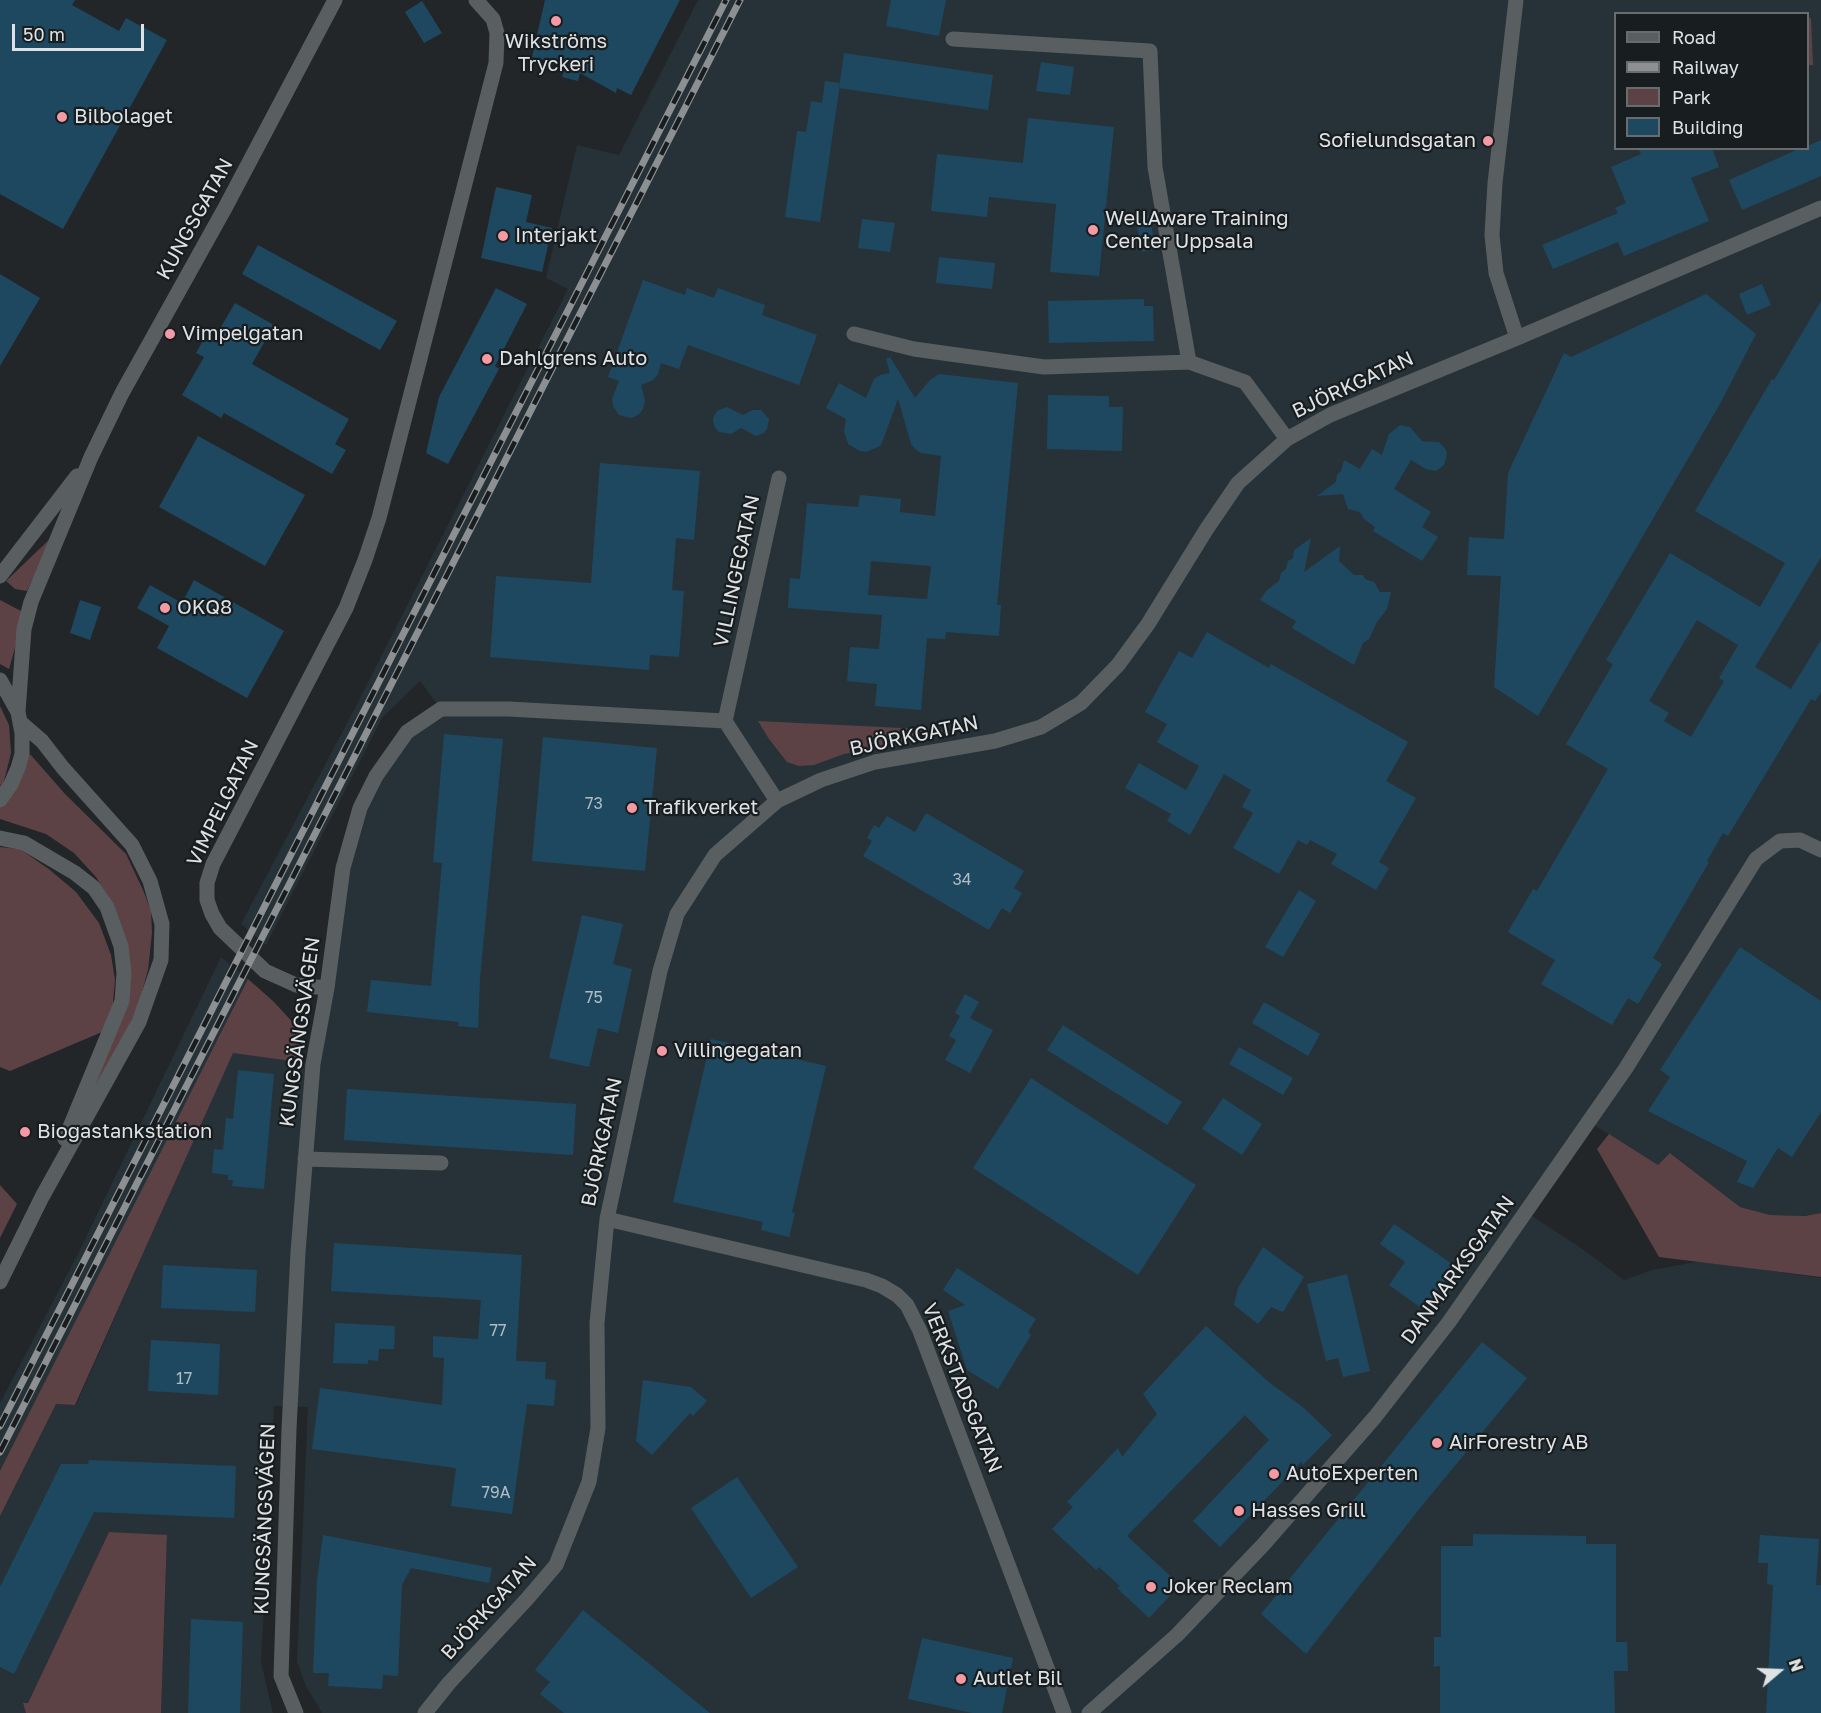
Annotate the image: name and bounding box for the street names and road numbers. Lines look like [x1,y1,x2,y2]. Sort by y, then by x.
street label: KUNGSGATAN [152,154,238,284]
street label: BJÖRKGATAN [1288,346,1418,424]
street label: VILLINGEGATAN [709,493,765,649]
street label: BJÖRKGATAN [847,711,981,761]
street label: VIMPELGATAN [182,736,264,870]
street label: KUNGSÄNGSVÄGEN [275,935,325,1129]
street label: BJÖRKGATAN [577,1075,627,1209]
street label: DANMARKSGATAN [1396,1191,1520,1349]
street label: VERKSTADSGATAN [917,1300,1007,1476]
street label: KUNGSÄNGSVÄGEN [250,1423,280,1615]
street label: BJÖRKGATAN [436,1551,542,1665]

